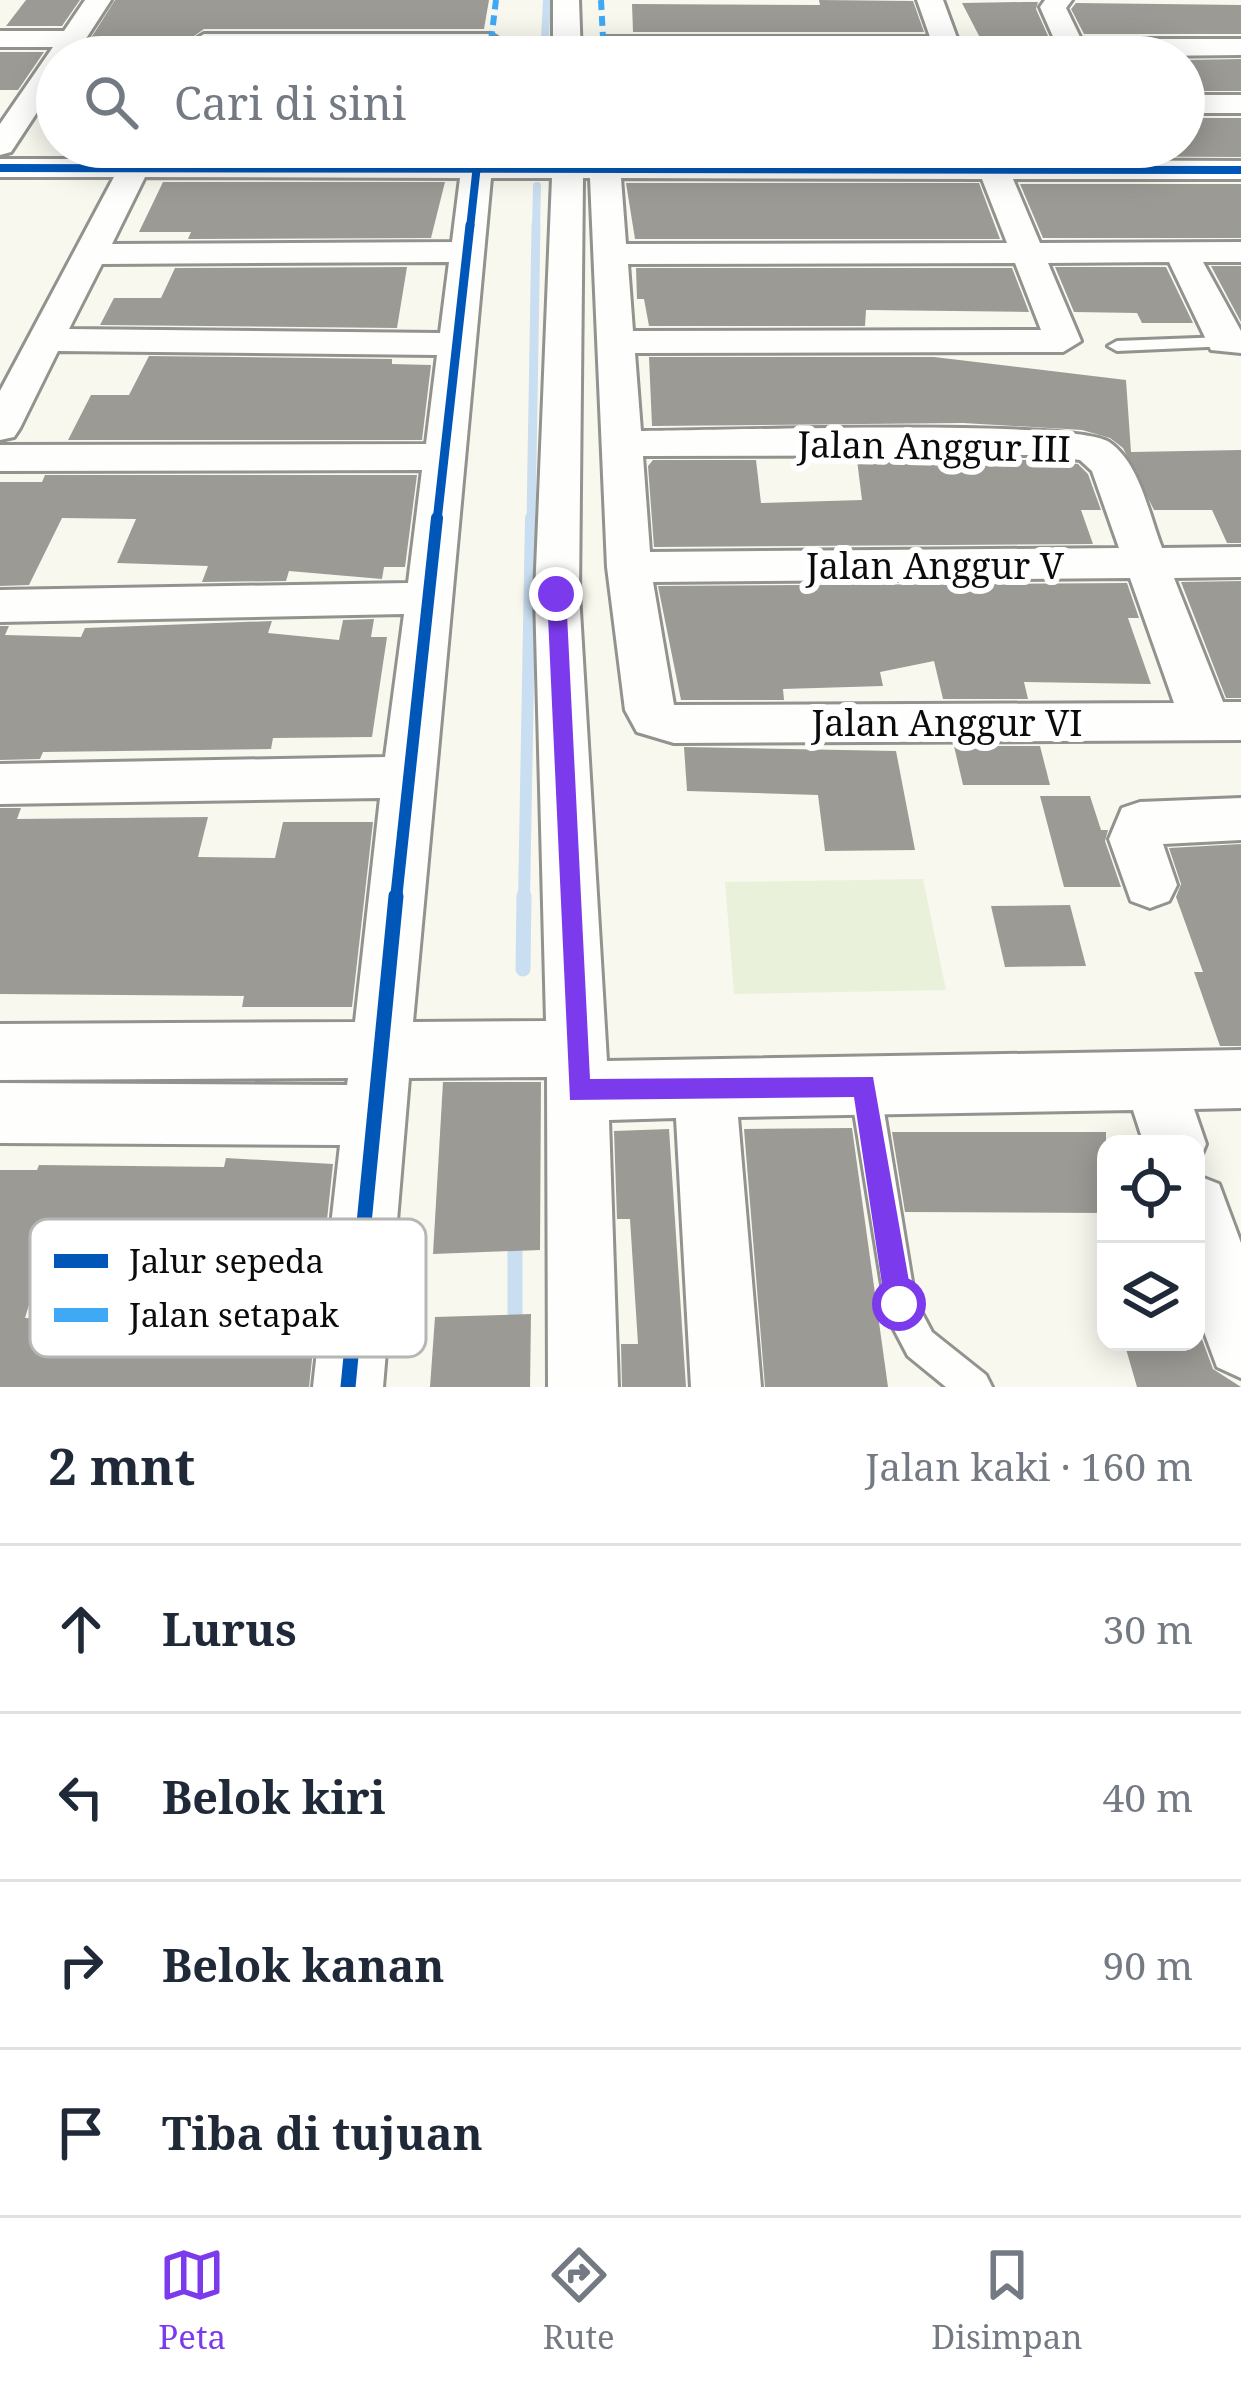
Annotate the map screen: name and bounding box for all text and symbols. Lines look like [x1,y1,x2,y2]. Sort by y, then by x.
search box [36,36,1205,168]
icon: search [78,69,144,135]
text: Cari di sini [174,72,406,133]
street label: Jalan Anggur III [796,419,1071,473]
street label: Jalan Anggur V [805,541,1065,590]
route end [529,567,583,621]
street label: Jalan Anggur VI [810,698,1083,747]
map controls [1097,1135,1205,1351]
button: locate [1097,1135,1205,1243]
legend [30,1219,426,1357]
text: Jalur sepeda [128,1238,324,1283]
button: layers [1097,1243,1205,1351]
route start [872,1277,926,1331]
text: Jalan setapak [128,1292,340,1337]
text: 2 mnt [48,1430,195,1500]
text: Jalan kaki · 160 m [865,1439,1193,1492]
icon: ahead [48,1596,114,1662]
text: Lurus [162,1598,297,1659]
text: 30 m [1102,1602,1193,1655]
icon: left [48,1764,114,1830]
text: Belok kiri [162,1766,386,1827]
text: 40 m [1102,1770,1193,1823]
icon: right [48,1932,114,1998]
text: Belok kanan [162,1934,445,1995]
text: 90 m [1102,1938,1193,1991]
icon: arrive [48,2100,114,2166]
text: Tiba di tujuan [162,2102,483,2163]
tab: Peta [158,2242,226,2359]
tab: Rute [543,2242,615,2359]
tab: Disimpan [931,2242,1083,2359]

